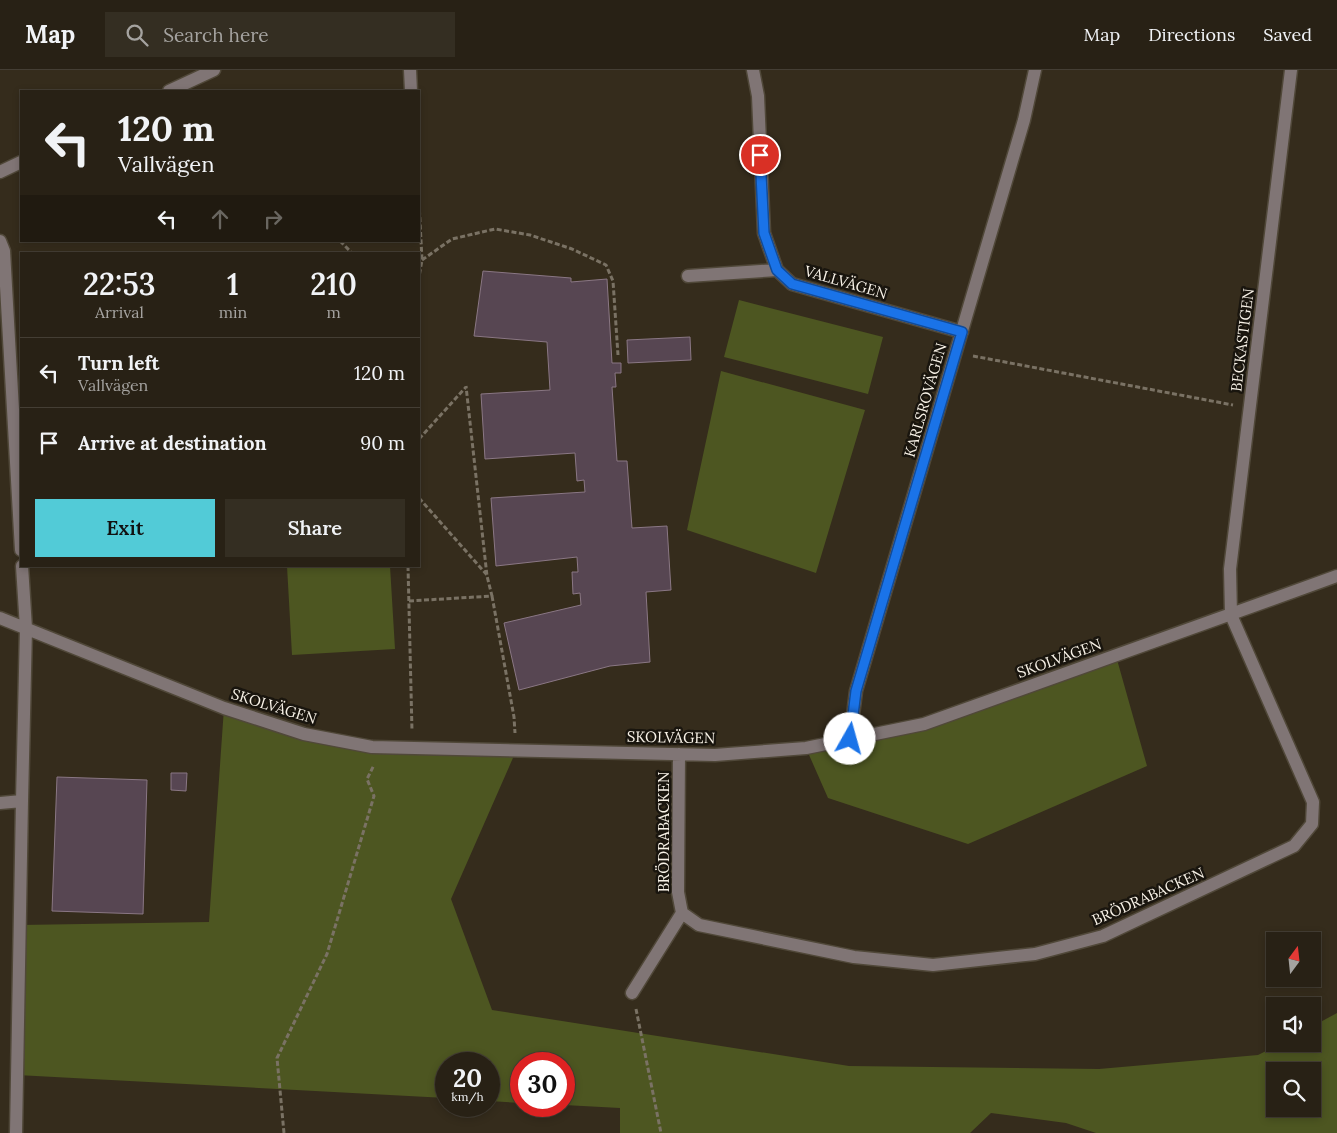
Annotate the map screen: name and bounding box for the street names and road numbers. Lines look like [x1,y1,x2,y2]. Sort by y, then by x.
street label: VALLVÄGEN [801,261,890,303]
street label: BECKASTIGEN [1226,287,1258,393]
street label: KARLSROVÄGEN [900,341,950,459]
street label: SKOLVÄGEN [1014,634,1104,682]
street label: SKOLVÄGEN [229,684,319,728]
street label: SKOLVÄGEN [627,727,715,747]
street label: BRÖDRABACKEN [654,772,673,892]
street label: BRÖDRABACKEN [1089,863,1207,929]

